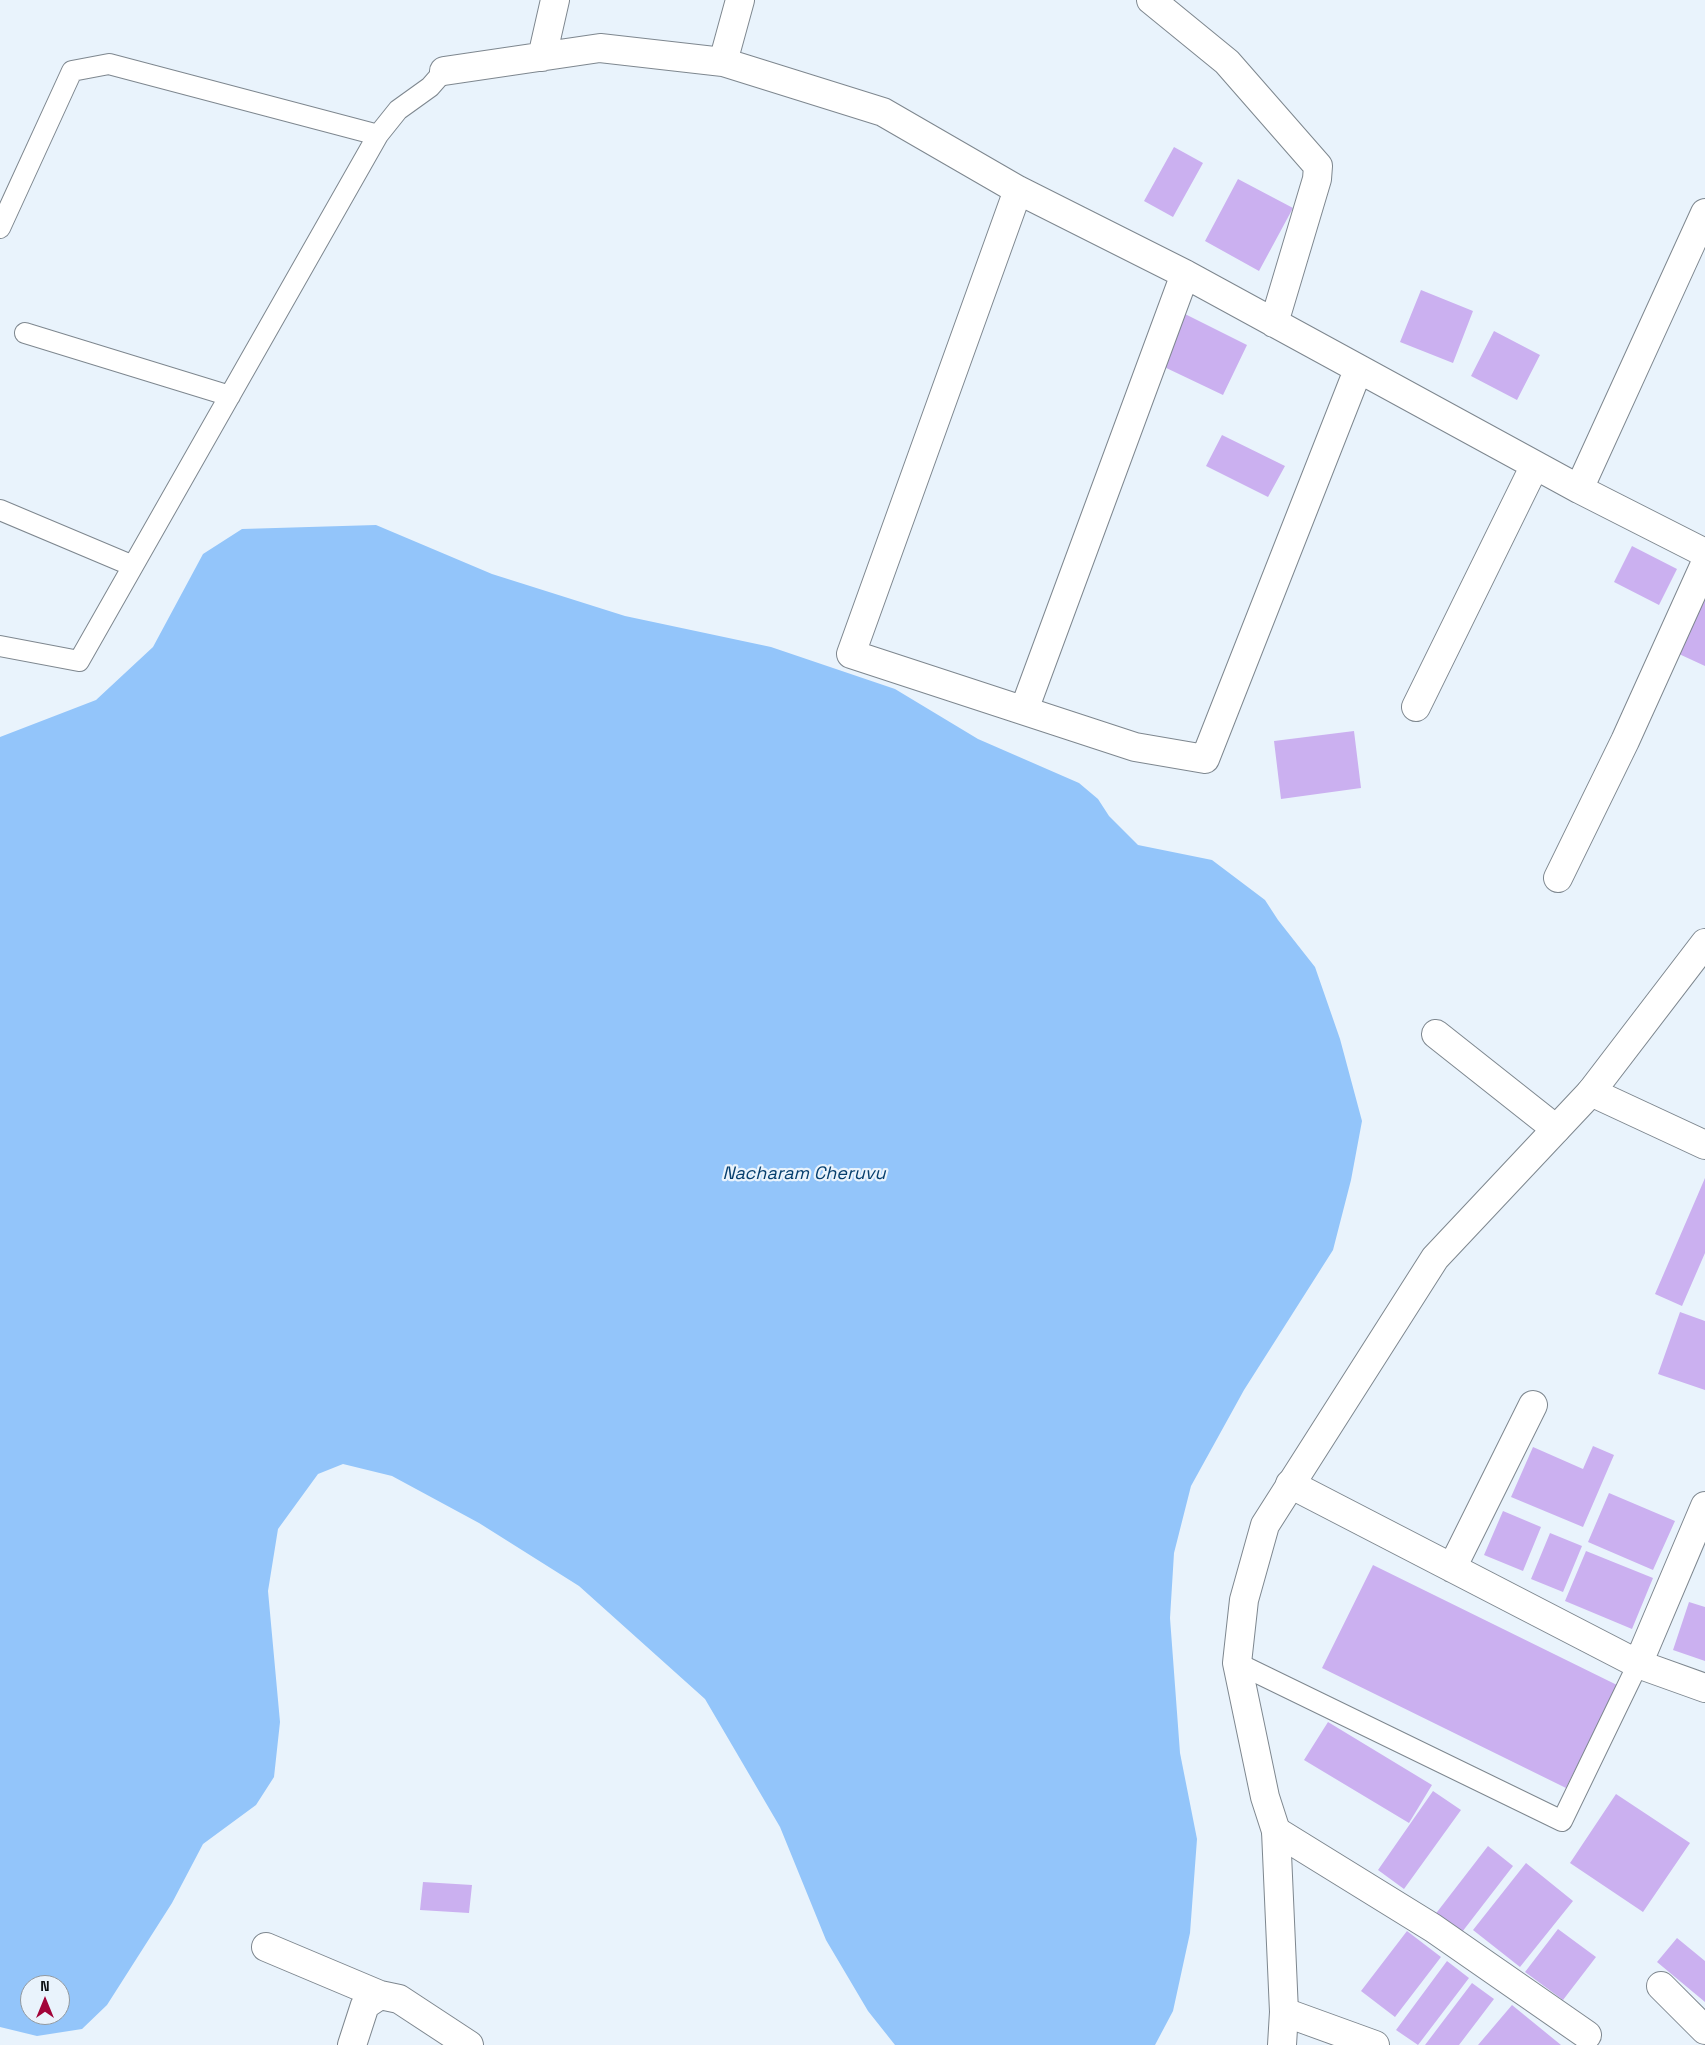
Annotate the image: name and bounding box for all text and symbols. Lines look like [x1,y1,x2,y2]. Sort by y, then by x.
water label: Nacharam Cheruvu [723,1163,885,1185]
north arrow [20,1975,70,2025]
text: N [40,1977,50,1995]

